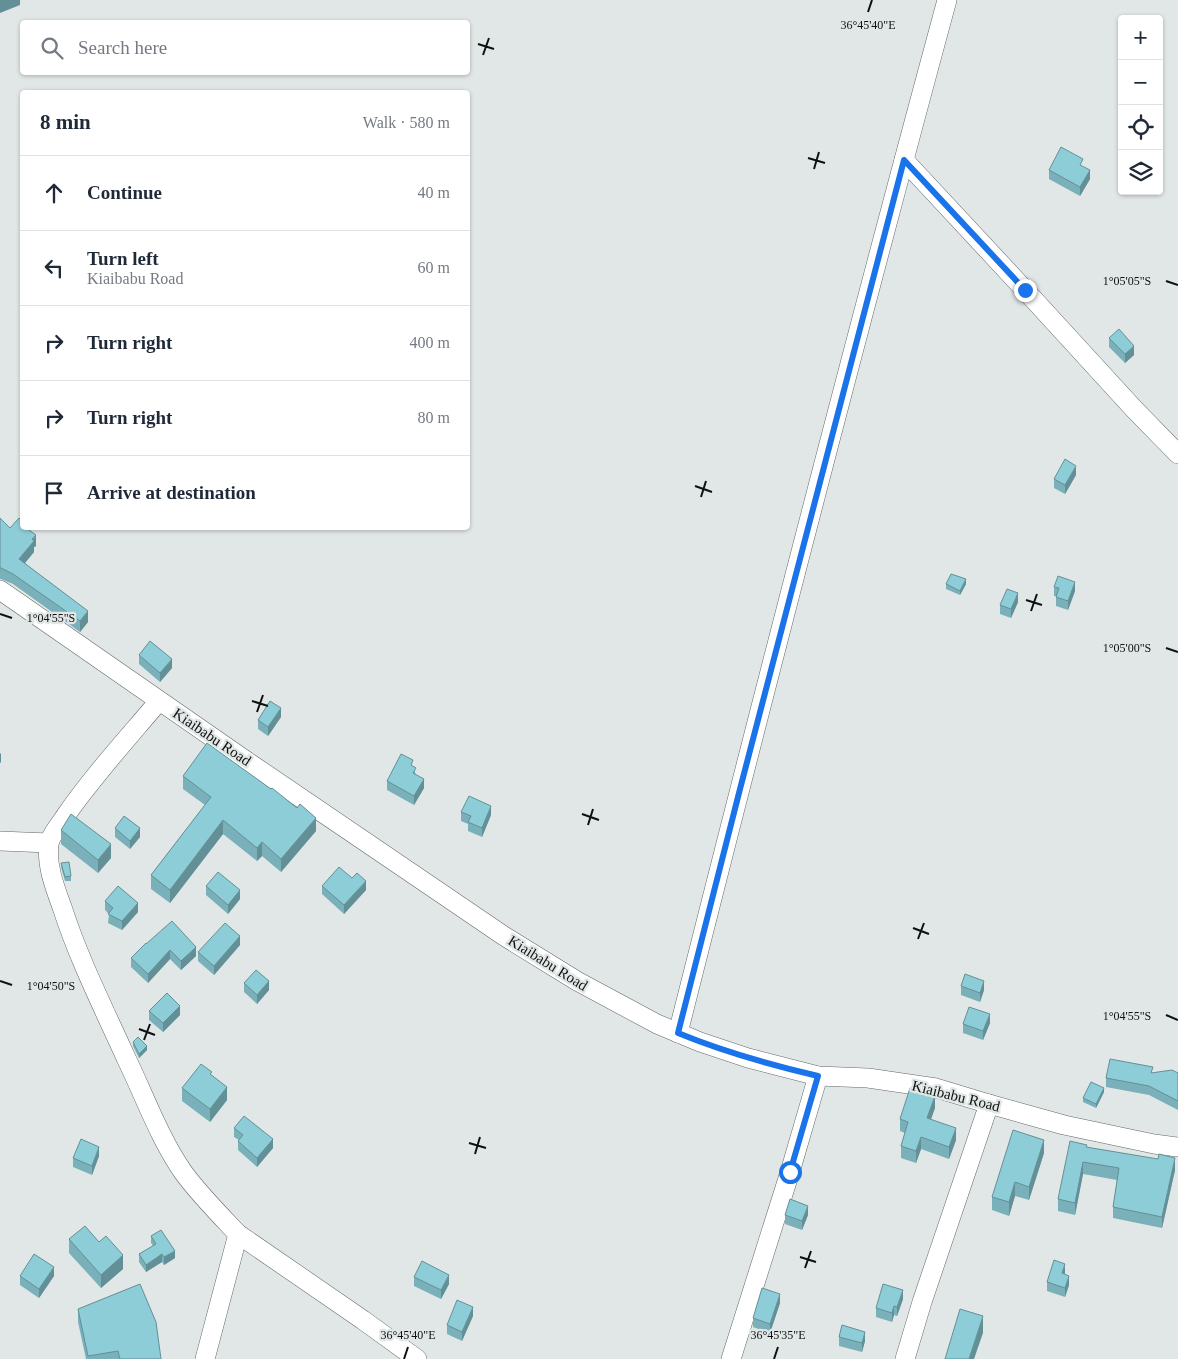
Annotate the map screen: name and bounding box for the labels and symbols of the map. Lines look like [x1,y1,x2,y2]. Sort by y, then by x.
text: 36°45'40"E [840,18,896,32]
text: 1°05'05"S [1103,274,1151,288]
route end [1014,279,1037,302]
text: 1°04'55"S [27,611,75,625]
text: 1°05'00"S [1103,641,1151,655]
street label: Kiaibabu Road [170,705,254,769]
street label: Kiaibabu Road [505,932,591,994]
text: 1°04'50"S [27,979,75,993]
text: 1°04'55"S [1103,1009,1151,1023]
street label: Kiaibabu Road [910,1077,1002,1115]
route start [779,1161,802,1184]
text: 36°45'40"E [380,1328,436,1342]
text: 36°45'35"E [750,1328,806,1342]

